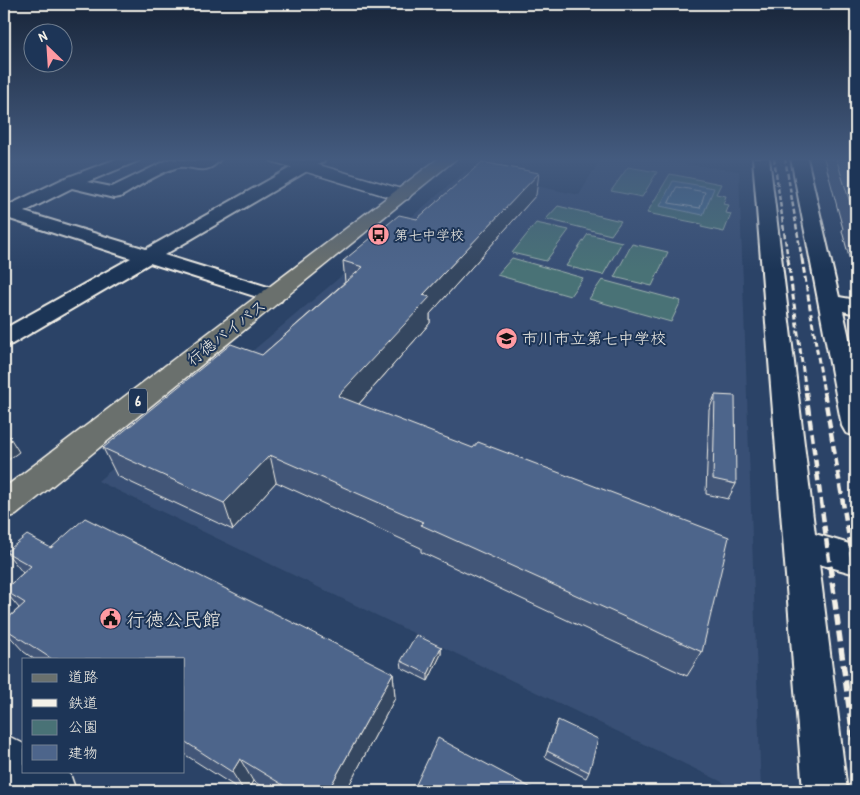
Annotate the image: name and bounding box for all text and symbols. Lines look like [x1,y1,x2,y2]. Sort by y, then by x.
north arrow [22,22,72,72]
text: N [35,25,50,46]
bus stop icon: 第七中学校 [366,223,390,247]
place label: 第七中学校 [394,225,464,244]
street label: 行徳バイパス [182,294,270,370]
school or university icon: 市川市立第七中学校 [494,326,518,350]
place label: 市川市立第七中学校 [522,327,666,349]
road number: 6 [129,388,147,414]
place label: 行徳公民館 [126,606,221,632]
public building icon: 行徳公民館 [98,607,122,631]
legend [22,658,185,772]
text: 道路 [68,666,98,687]
text: 鉄道 [68,692,98,713]
text: 公園 [68,716,98,737]
text: 建物 [68,742,98,763]

